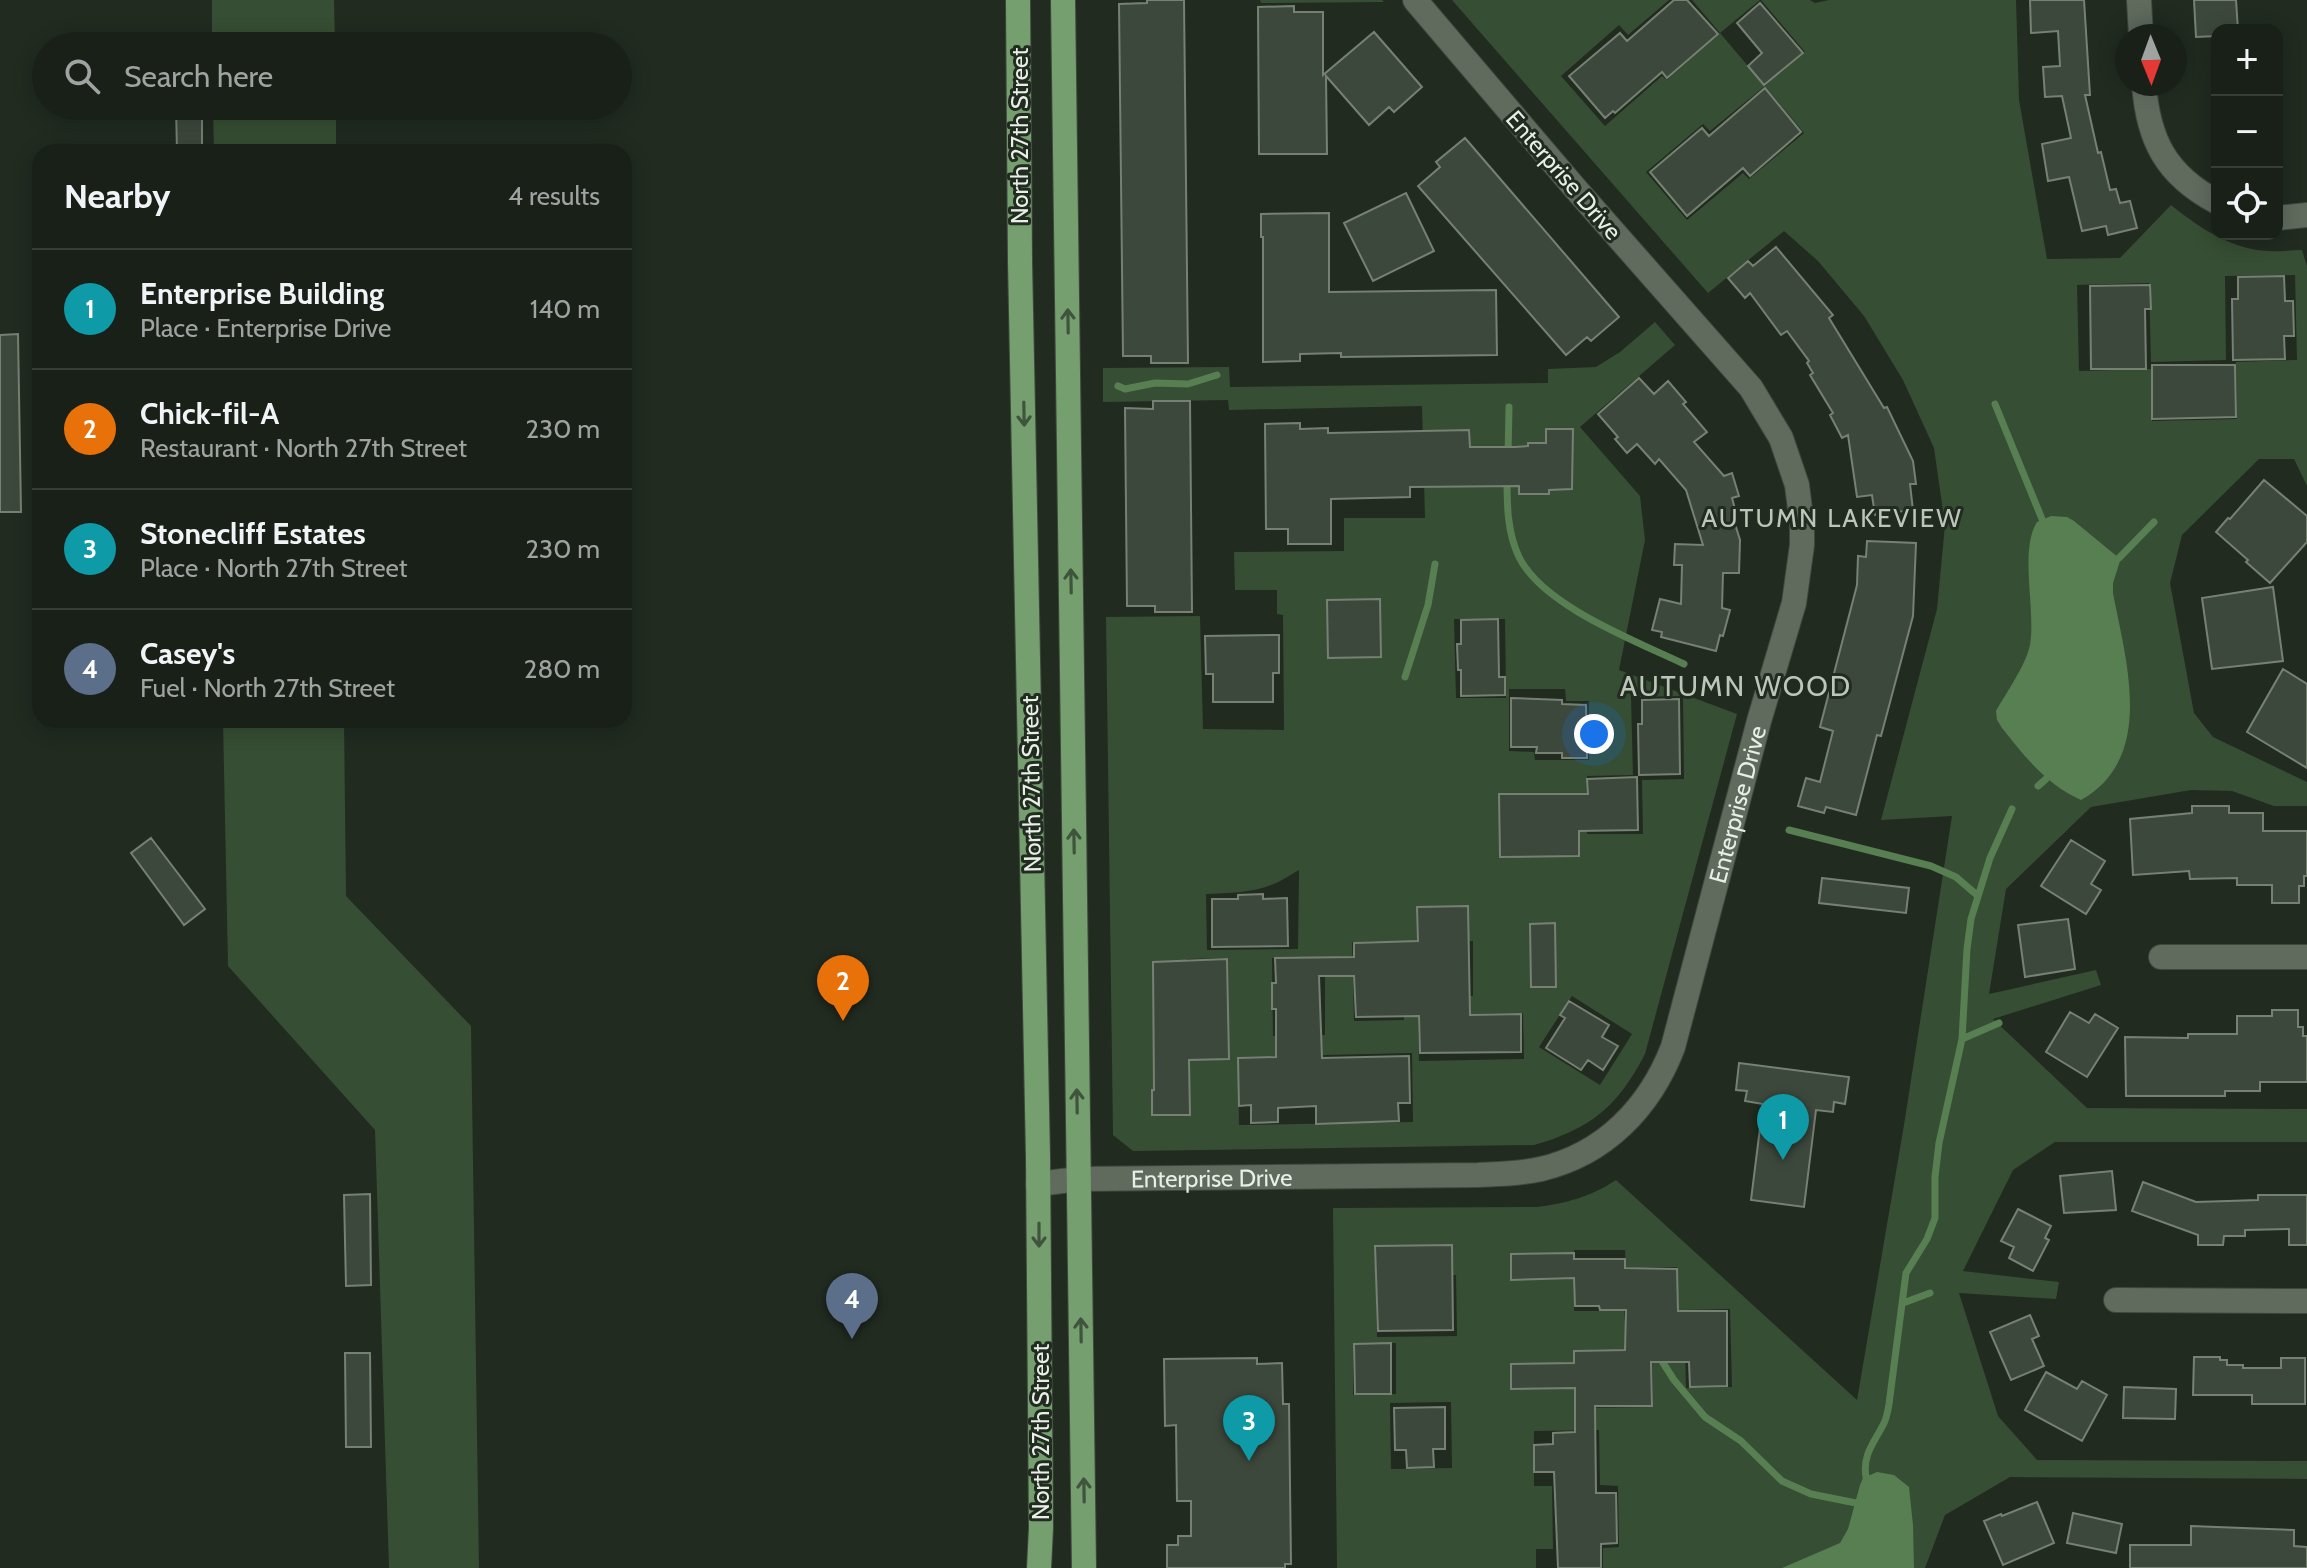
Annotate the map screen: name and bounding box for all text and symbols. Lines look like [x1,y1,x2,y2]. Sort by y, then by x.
north arrow [2115,24,2187,96]
map controls [2211,24,2283,240]
button: + [2211,24,2283,96]
search box [32,32,632,120]
street label: North 27th Street [1005,48,1034,224]
icon: search [60,54,104,98]
text: Search here [124,58,273,95]
button: − [2211,96,2283,168]
street label: Enterprise Drive [1500,104,1628,246]
button: locate [2211,168,2283,240]
text: Nearby [64,175,171,217]
text: 4 results [508,180,600,212]
text: Enterprise Building [140,275,384,312]
text: 1 [85,293,95,325]
text: 140 m [530,293,600,325]
one-way arrow [1060,308,1076,335]
text: Place · Enterprise Drive [140,312,391,344]
text: Chick-fil-A [140,395,279,432]
one-way arrow [1016,400,1031,427]
text: 2 [83,413,97,445]
text: 230 m [526,413,600,445]
text: Restaurant · North 27th Street [140,432,467,464]
district label: AUTUMN LAKEVIEW [1701,502,1963,534]
text: Stonecliff Estates [140,515,366,552]
text: 3 [83,533,97,565]
text: 230 m [526,533,600,565]
text: Place · North 27th Street [140,552,408,584]
one-way arrow [1063,568,1078,595]
text: Casey's [140,635,235,672]
text: 4 [82,653,98,685]
text: 280 m [524,653,600,685]
district label: AUTUMN WOOD [1620,669,1852,703]
text: Fuel · North 27th Street [140,672,395,704]
street label: North 27th Street [1015,695,1047,873]
your location [1574,714,1614,754]
street label: Enterprise Drive [1702,722,1772,886]
one-way arrow [1067,828,1082,855]
pin: 2 [817,955,869,1021]
one-way arrow [1070,1088,1085,1115]
pin: 1 [1757,1094,1809,1160]
street label: Enterprise Drive [1131,1162,1293,1193]
one-way arrow [1031,1221,1046,1248]
pin: 4 [826,1273,878,1339]
one-way arrow [1074,1317,1089,1344]
street label: North 27th Street [1026,1344,1055,1520]
pin: 3 [1223,1395,1275,1461]
one-way arrow [1076,1477,1091,1504]

